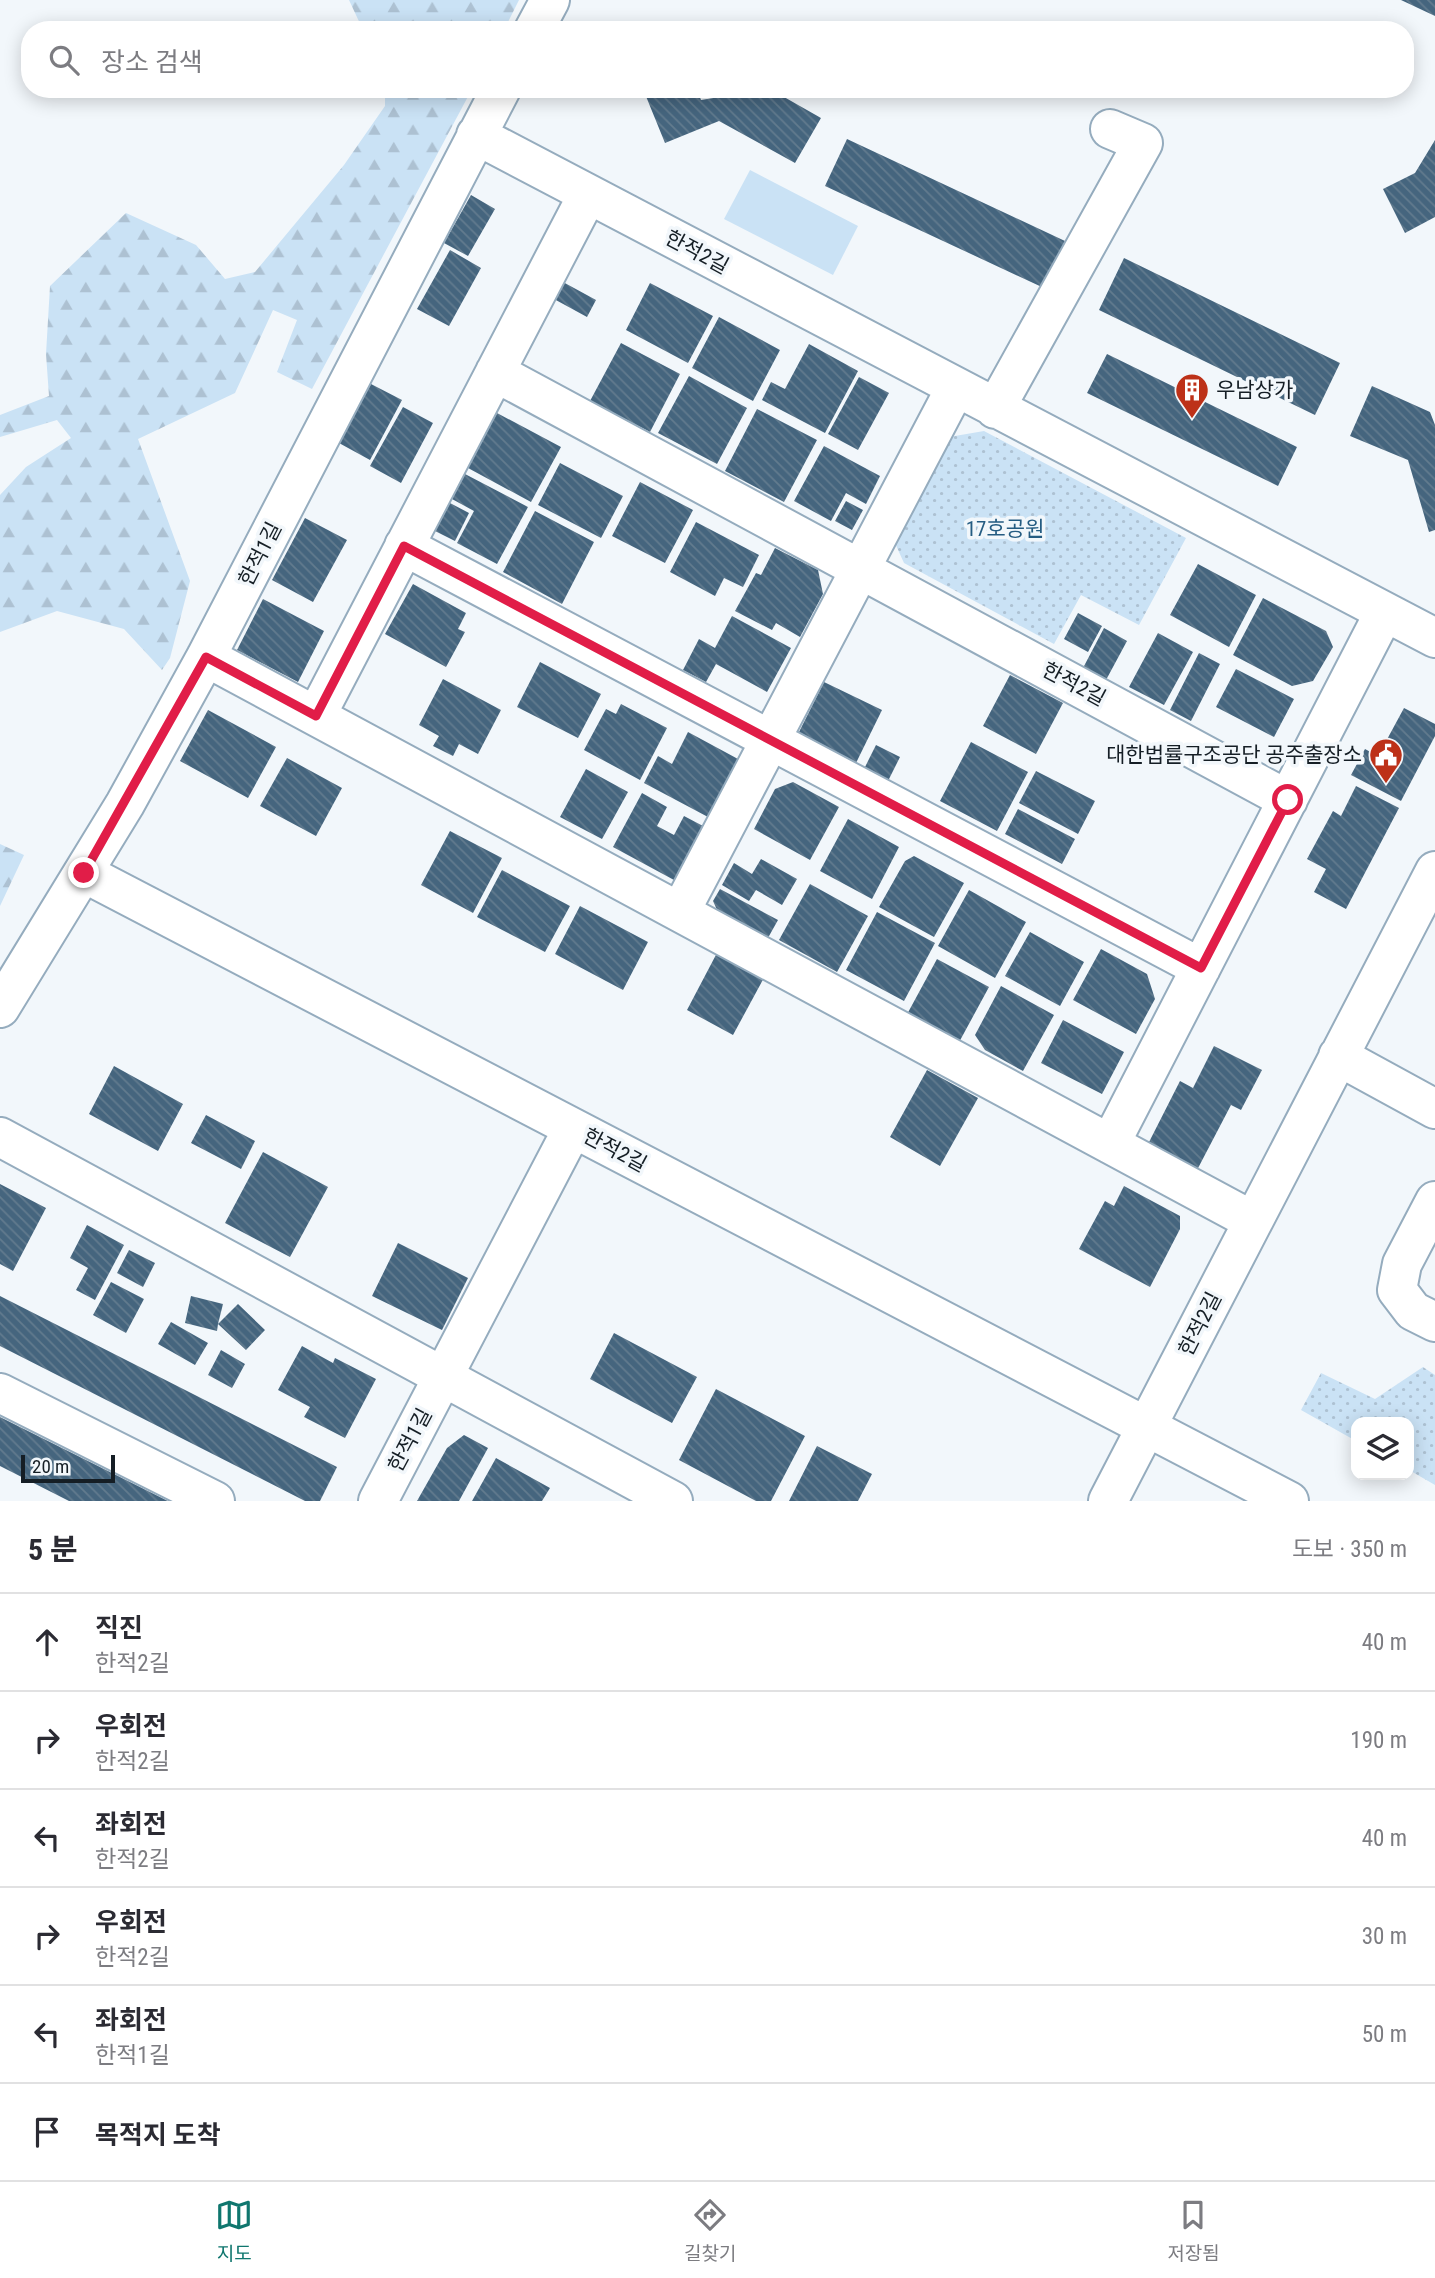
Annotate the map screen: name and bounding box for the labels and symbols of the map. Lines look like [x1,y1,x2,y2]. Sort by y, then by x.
street label: 한적2길 [661,225,733,279]
building icon: 우남상가 [1173,371,1211,420]
place label: 우남상가 [1216,378,1293,402]
park label: 17호공원 [966,517,1044,541]
street label: 한적1길 [234,518,286,590]
street label: 한적2길 [1038,657,1110,711]
public building icon: 대한법률구조공단 공주출장소 [1367,736,1405,785]
place label: 대한법률구조공단 공주출장소 [1106,743,1362,767]
route start [1272,784,1303,815]
route end [68,857,99,888]
street label: 한적2길 [579,1123,651,1177]
street label: 한적2길 [1174,1288,1226,1360]
street label: 한적1길 [383,1404,437,1476]
scale bar [21,1452,116,1484]

